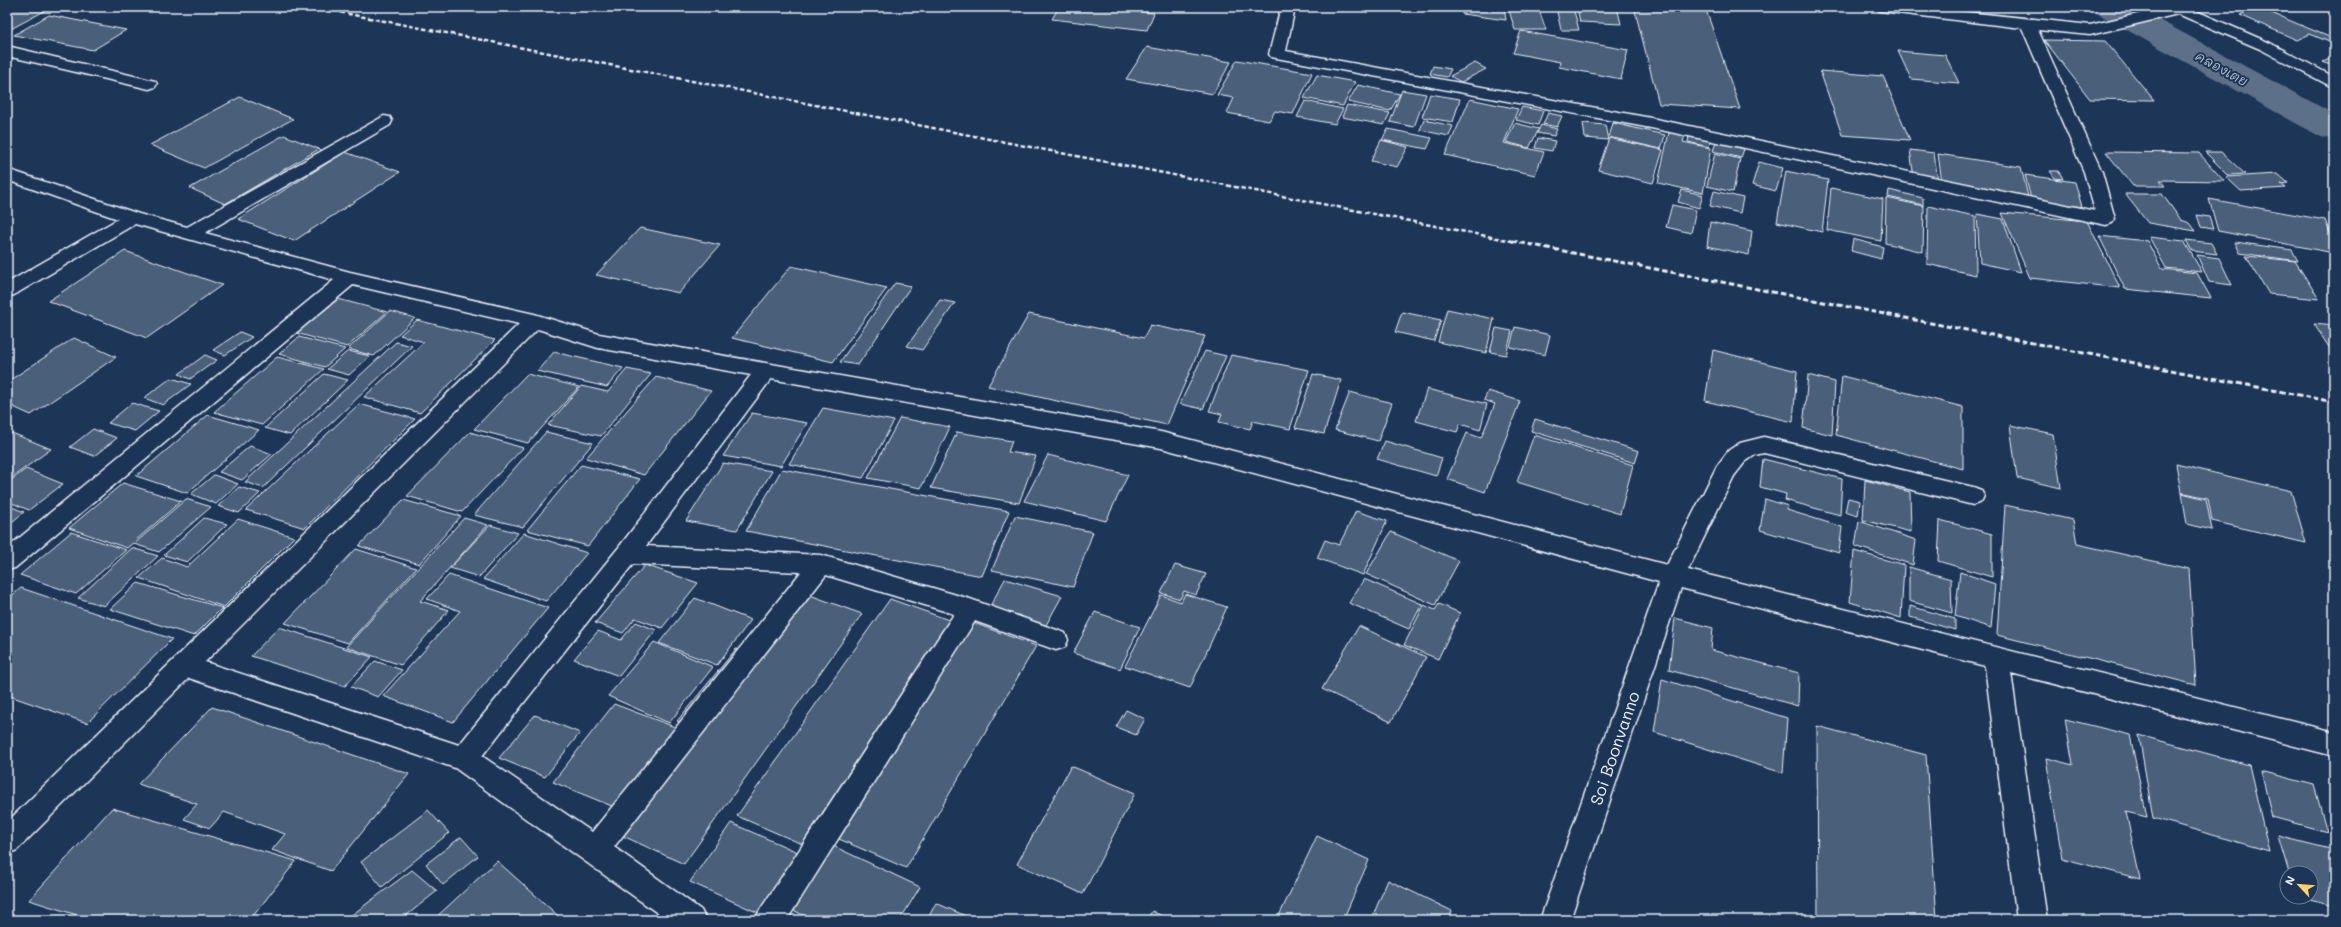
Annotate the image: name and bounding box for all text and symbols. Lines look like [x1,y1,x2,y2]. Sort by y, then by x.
water label: คลองเตย [2193,47,2251,89]
street label: Soi Boonvanno [1584,688,1644,808]
north arrow [2279,865,2319,905]
text: N [2281,873,2298,887]

